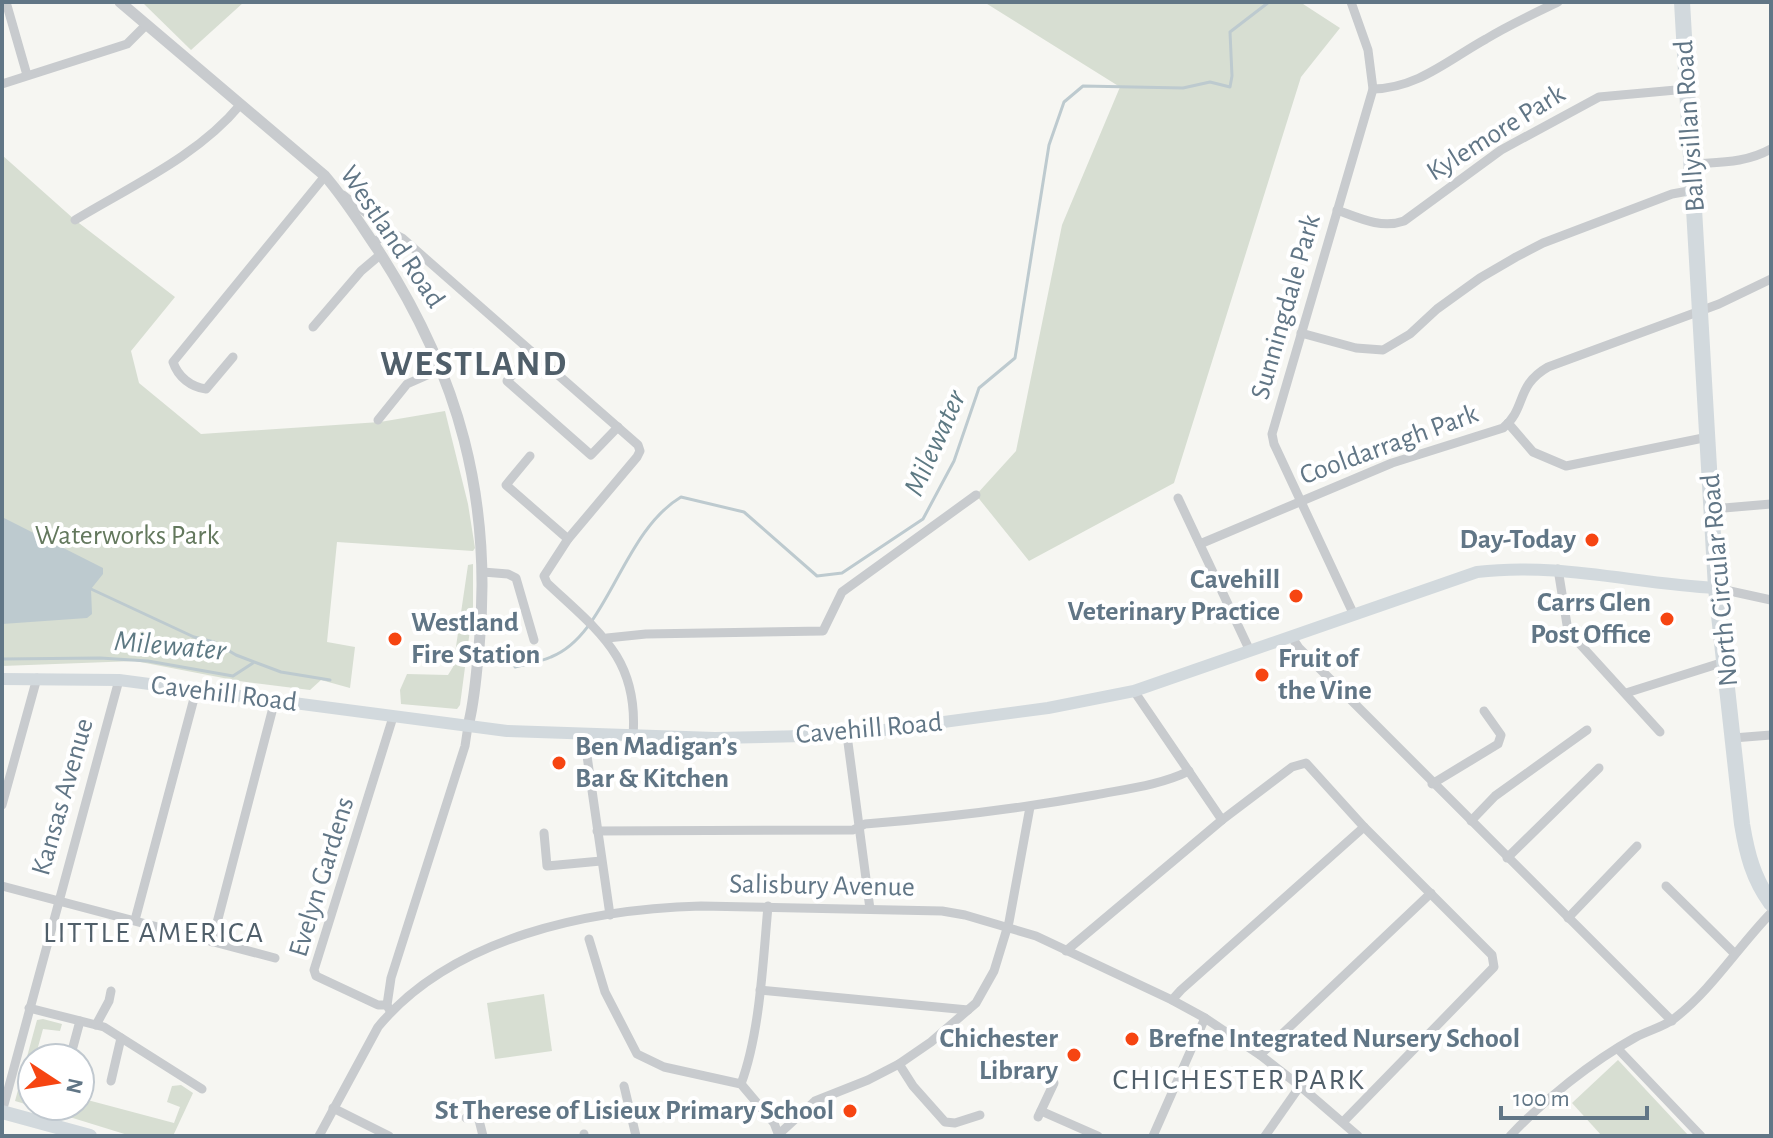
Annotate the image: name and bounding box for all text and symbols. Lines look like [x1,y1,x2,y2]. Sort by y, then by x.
street label: Ballysillan Road [1670,39,1710,213]
street label: Kylemore Park [1422,79,1570,186]
street label: Westland Road [334,161,450,313]
street label: Sunningdale Park [1246,211,1326,403]
district label: WESTLAND [380,346,568,382]
water label: Milewater [899,385,972,500]
street label: Cooldarragh Park [1296,400,1482,490]
street label: North Circular Road [1697,472,1743,688]
park label: Waterworks Park [35,522,219,550]
place label: Day-Today [1460,526,1576,554]
marker: Day-Today [1583,531,1601,549]
place label: Cavehill Veterinary Practice [1068,566,1280,626]
marker: Cavehill Veterinary Practice [1287,587,1305,605]
place label: Carrs Glen Post Office [1530,589,1651,649]
place label: Westland Fire Station [411,609,540,669]
marker: Carrs Glen Post Office [1658,610,1676,628]
water label: Milewater [113,626,228,666]
marker: Westland Fire Station [386,630,404,648]
place label: Fruit of the Vine [1278,645,1372,705]
marker: Fruit of the Vine [1253,666,1271,684]
street label: Cavehill Road [149,671,299,717]
street label: Cavehill Road [795,709,943,749]
street label: Kansas Avenue [27,715,99,879]
place label: Ben Madigan’s Bar & Kitchen [575,733,738,793]
marker: Ben Madigan’s Bar & Kitchen [550,754,568,772]
street label: Evelyn Gardens [284,794,360,960]
street label: Salisbury Avenue [729,870,915,902]
district label: LITTLE AMERICA [43,918,265,948]
place label: Chichester Library [939,1025,1058,1085]
place label: Brefne Integrated Nursery School [1148,1025,1520,1053]
marker: Brefne Integrated Nursery School [1123,1030,1141,1048]
north arrow [16,1042,96,1122]
marker: Chichester Library [1065,1046,1083,1064]
district label: CHICHESTER PARK [1112,1065,1366,1095]
scale bar [1501,1070,1647,1120]
text: N [62,1076,87,1096]
text: 100 m [1513,1087,1570,1111]
place label: St Therese of Lisieux Primary School [435,1097,834,1125]
marker: St Therese of Lisieux Primary School [841,1102,859,1120]

